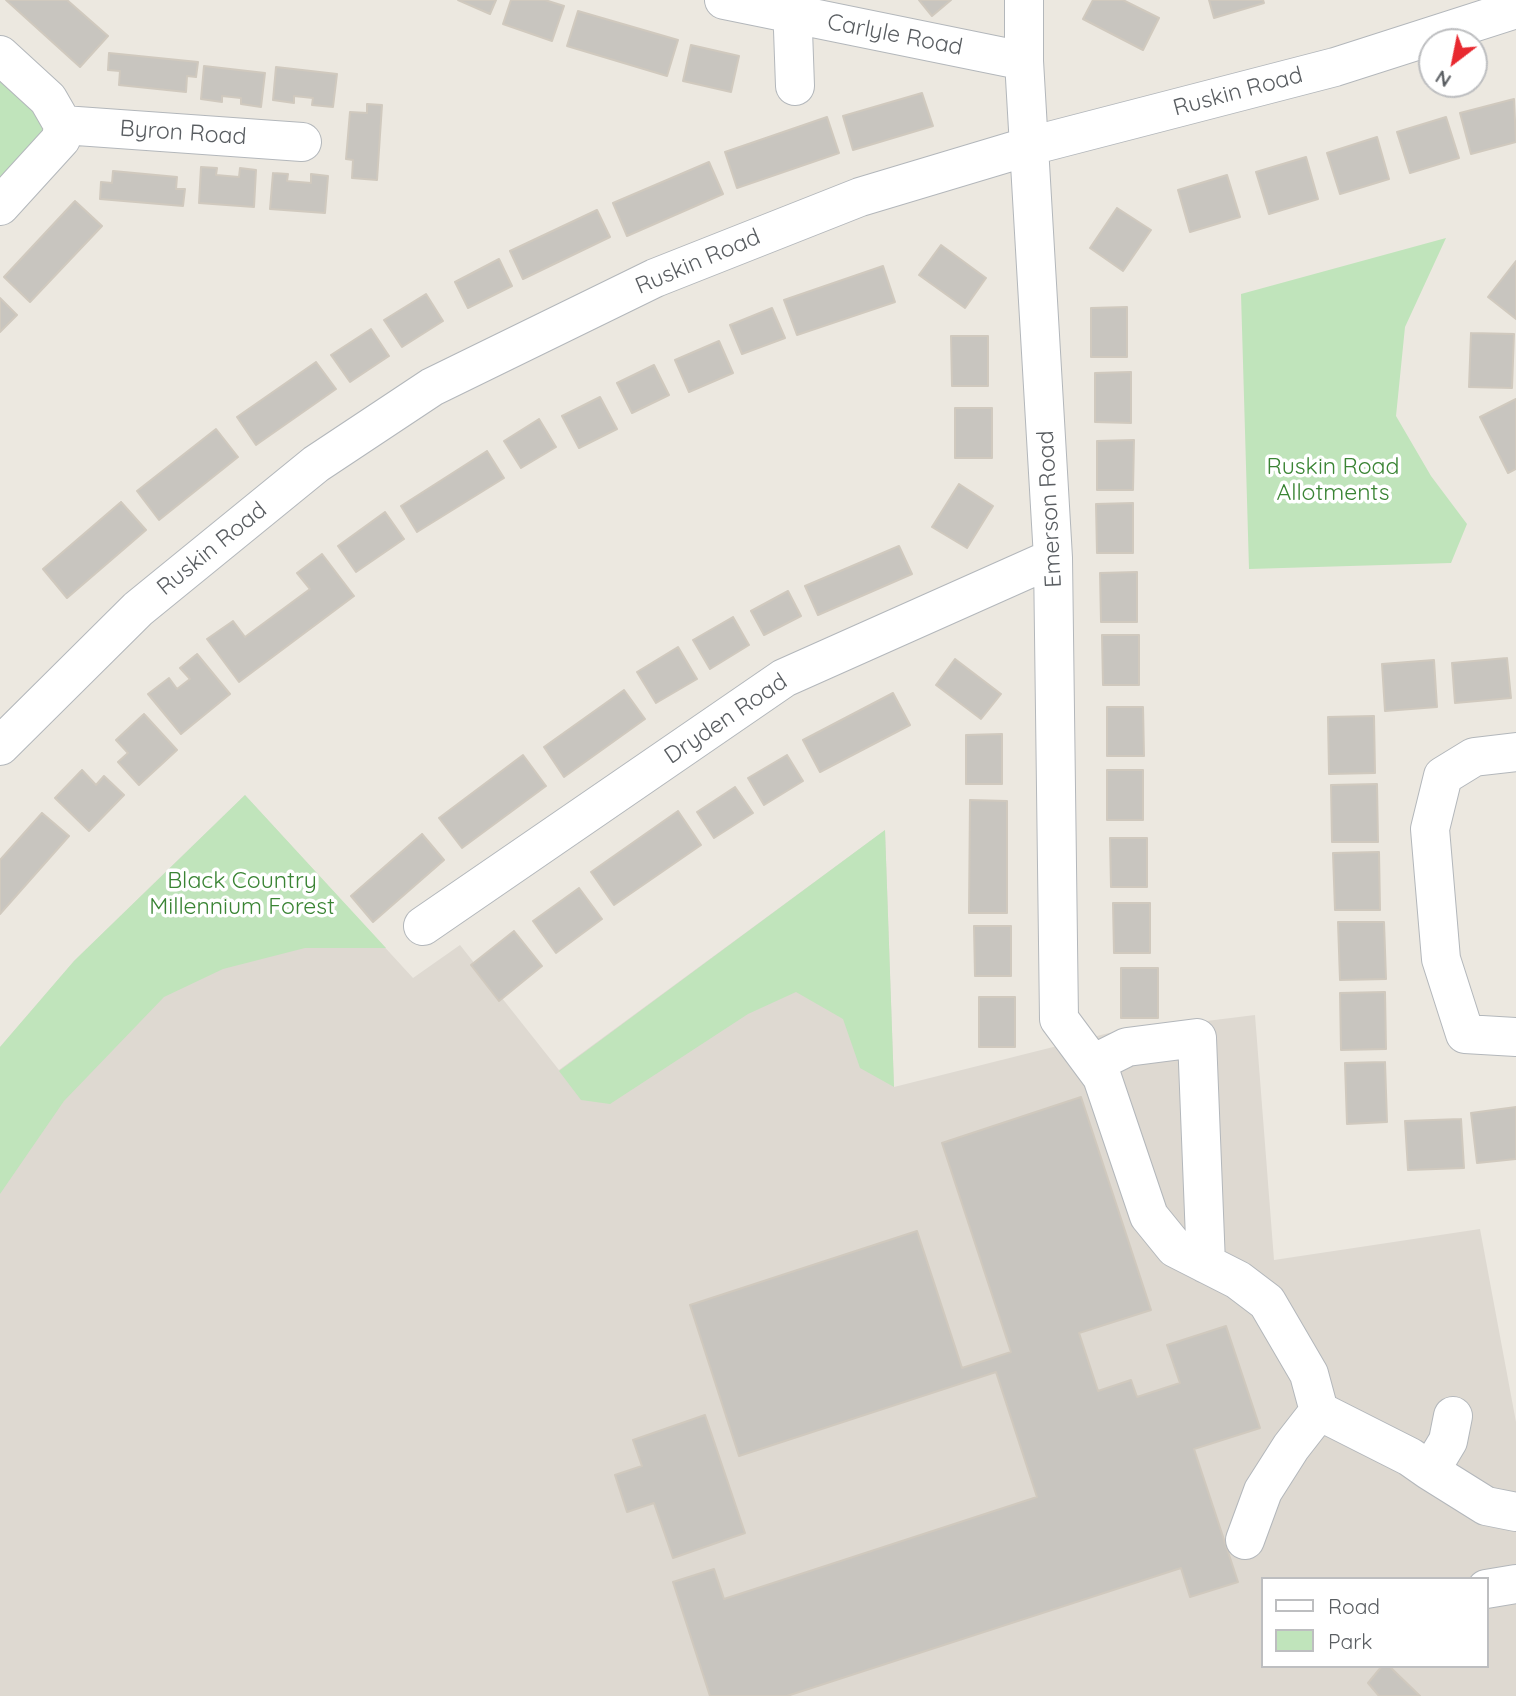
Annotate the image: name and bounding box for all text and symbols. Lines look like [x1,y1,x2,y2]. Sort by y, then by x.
street label: Carlyle Road [825,8,965,62]
north arrow [1418,28,1488,98]
street label: Ruskin Road [1170,61,1306,123]
text: N [1431,65,1455,93]
street label: Byron Road [119,115,247,151]
street label: Ruskin Road [631,223,765,301]
street label: Emerson Road [1032,430,1068,588]
park label: Ruskin Road Allotments [1267,453,1399,507]
street label: Ruskin Road [152,496,272,602]
street label: Dryden Road [659,668,793,770]
park label: Black Country Millennium Forest [149,867,335,921]
legend [1260,1577,1488,1668]
text: Road [1328,1593,1380,1619]
text: Park [1328,1628,1372,1654]

